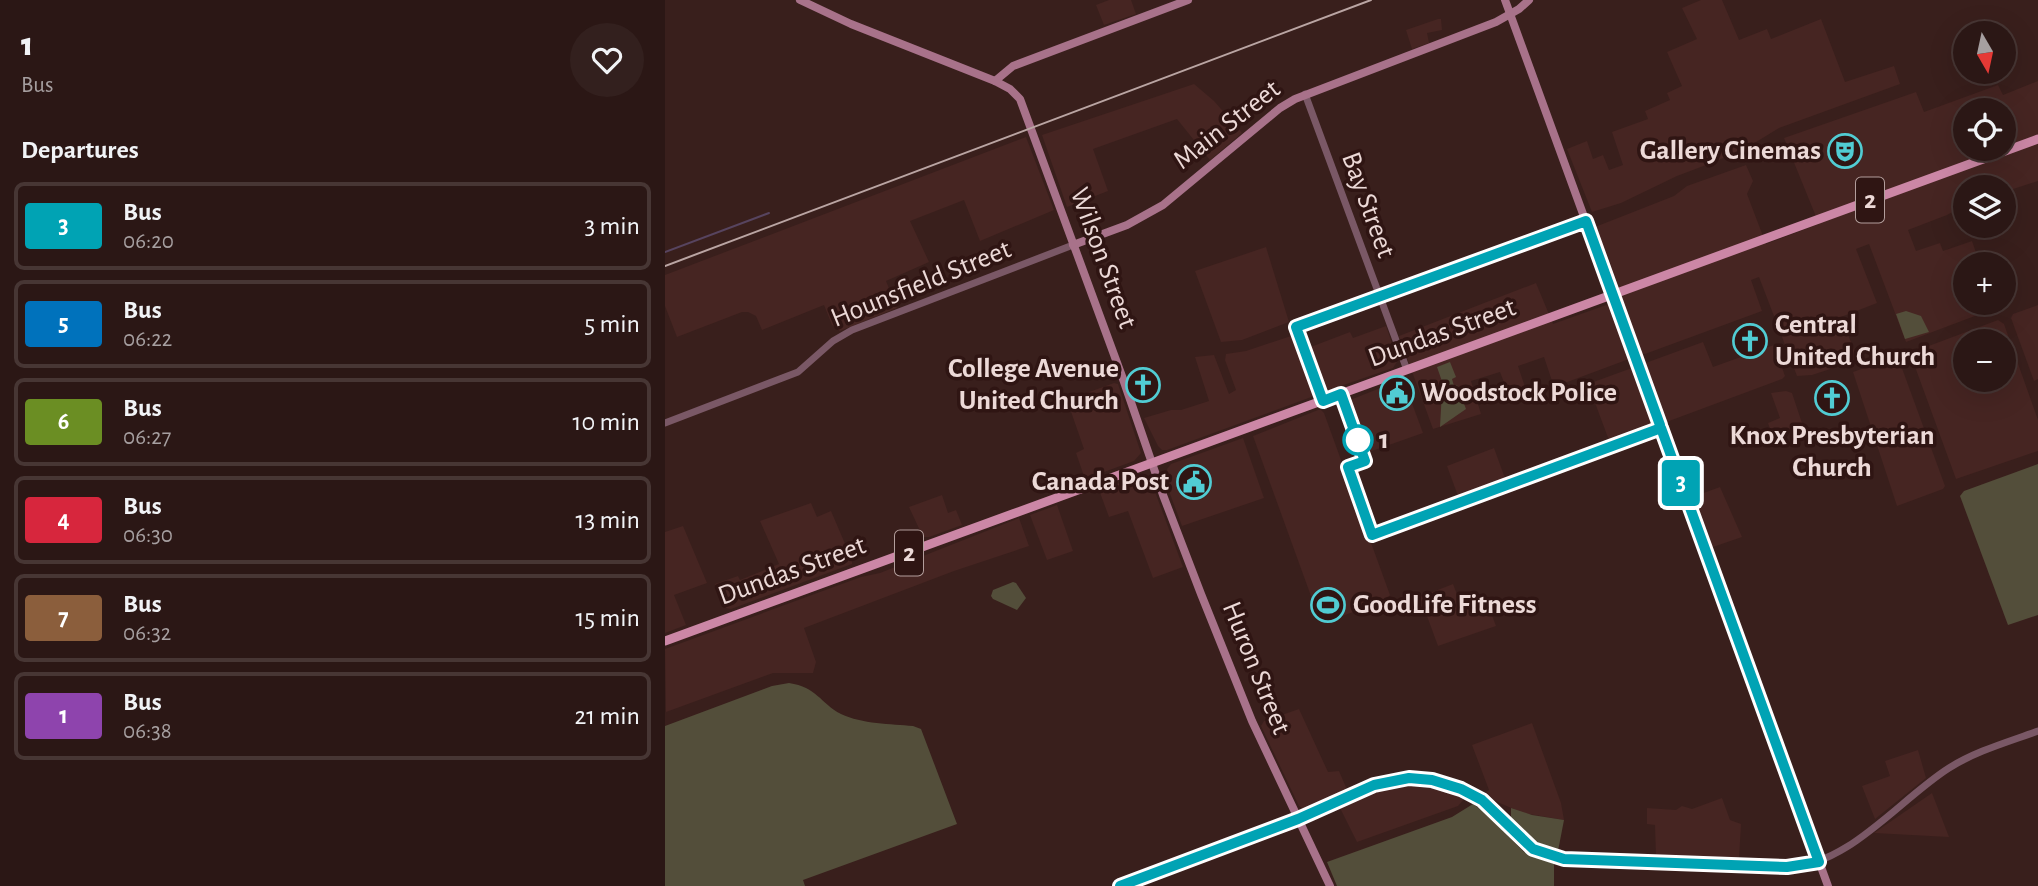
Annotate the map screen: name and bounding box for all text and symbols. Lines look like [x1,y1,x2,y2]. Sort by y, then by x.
north arrow [1953,21,2016,84]
map controls [1953,21,2016,392]
button: heart [570,23,644,97]
text: 1 [21,29,33,62]
text: Bus [21,74,54,97]
street label: Main Street [1169,75,1286,175]
button: locate [1953,98,2016,161]
theatre icon: Gallery Cinemas [1826,132,1864,170]
text: Departures [21,137,139,163]
place label: Gallery Cinemas [1640,137,1821,165]
street label: Bay Street [1336,148,1400,262]
button: layers [1953,175,2016,238]
road number: 2 [1856,178,1884,223]
street label: Wilson Street [1065,184,1141,332]
text: Bus [123,199,162,225]
text: 3 min [584,213,640,239]
text: 3 [58,214,69,238]
text: 06:20 [123,230,174,253]
street label: Hounsfield Street [827,235,1015,333]
button: + [1953,252,2016,315]
street label: Dundas Street [1364,293,1520,373]
text: Bus [123,297,162,323]
text: 5 min [584,311,640,337]
place label: Central United Church [1775,311,1935,371]
text: 5 [58,312,69,336]
church icon: Central United Church [1731,322,1769,360]
text: 06:22 [123,328,172,351]
button: − [1953,329,2016,392]
place label: College Avenue United Church [948,355,1119,415]
church icon: College Avenue United Church [1124,366,1162,404]
public building icon: Woodstock Police [1378,374,1416,412]
place label: Woodstock Police [1421,379,1617,407]
church icon: Knox Presbyterian Church [1813,379,1851,417]
text: Bus [123,395,162,421]
text: 10 min [573,409,640,435]
text: 6 [58,410,69,434]
place label: Knox Presbyterian Church [1730,422,1935,482]
marker: 1 [1343,425,1373,455]
text: 06:27 [123,426,171,449]
place label: 1 [1379,426,1389,454]
line badge: 3 [1658,460,1704,506]
public building icon: Canada Post [1175,463,1213,501]
place label: Canada Post [1032,468,1170,496]
text: 3 [1676,471,1686,495]
text: Bus [123,493,162,519]
text: 13 min [576,507,640,533]
text: 4 [57,508,70,532]
text: 06:30 [123,524,173,547]
road number: 2 [895,530,923,576]
street label: Dundas Street [714,531,870,611]
sports icon: GoodLife Fitness [1309,586,1347,624]
text: Bus [123,591,162,617]
place label: GoodLife Fitness [1353,591,1537,619]
street label: Huron Street [1217,598,1295,738]
text: 15 min [575,605,640,631]
text: 7 [58,606,69,630]
text: 06:32 [123,622,171,645]
text: Bus [123,689,162,715]
text: 21 min [574,703,640,729]
text: 1 [59,704,68,728]
text: 06:38 [123,720,172,743]

